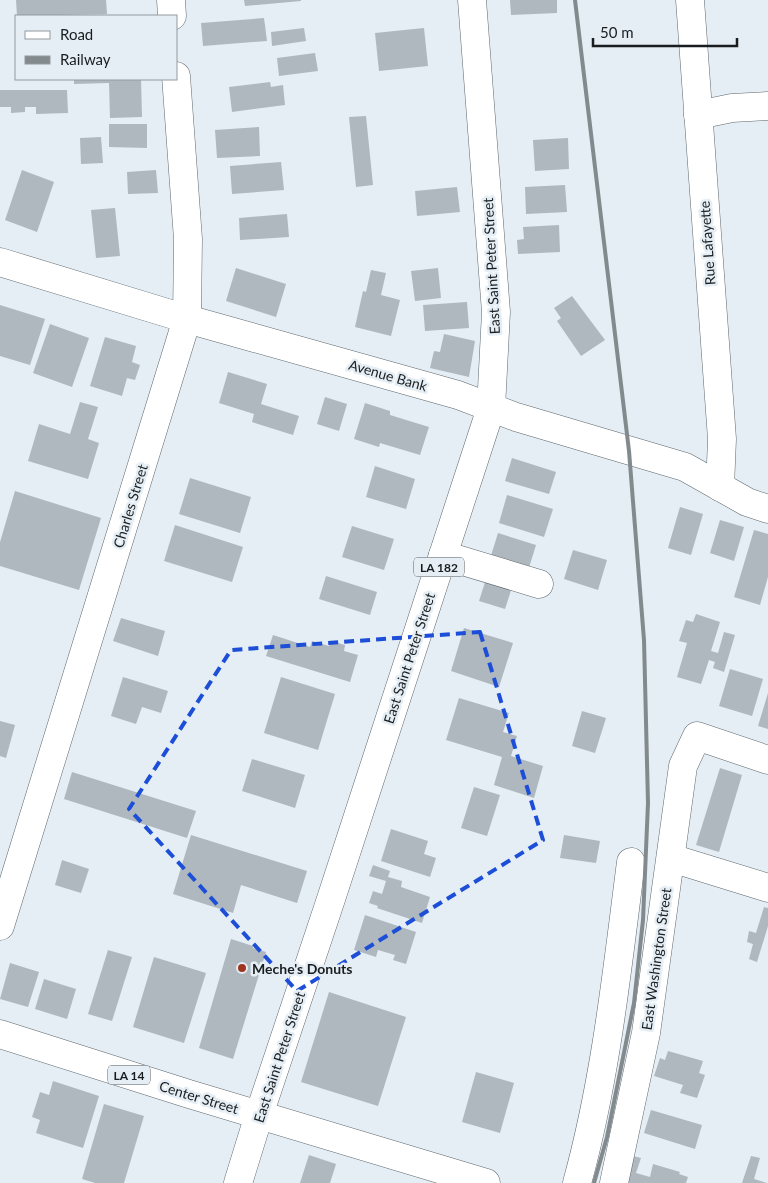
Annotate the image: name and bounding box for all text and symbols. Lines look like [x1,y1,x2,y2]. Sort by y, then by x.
legend [15,15,178,80]
scale bar [593,15,737,47]
text: 50 m [600,23,634,41]
text: Road [60,25,93,43]
text: Railway [60,50,111,68]
street label: East Saint Peter Street [479,197,503,335]
street label: Rue Lafayette [696,200,718,286]
street label: Avenue Bank [347,356,430,395]
street label: Charles Street [109,462,151,550]
road number: LA 182 [414,558,464,576]
street label: East Saint Peter Street [380,590,438,726]
street label: East Washington Street [638,887,674,1031]
place label: Meche's Donuts [252,960,352,977]
marker: Meche's Donuts [236,962,248,974]
street label: East Saint Peter Street [250,989,308,1125]
road number: LA 14 [108,1066,150,1084]
street label: Center Street [157,1077,241,1117]

